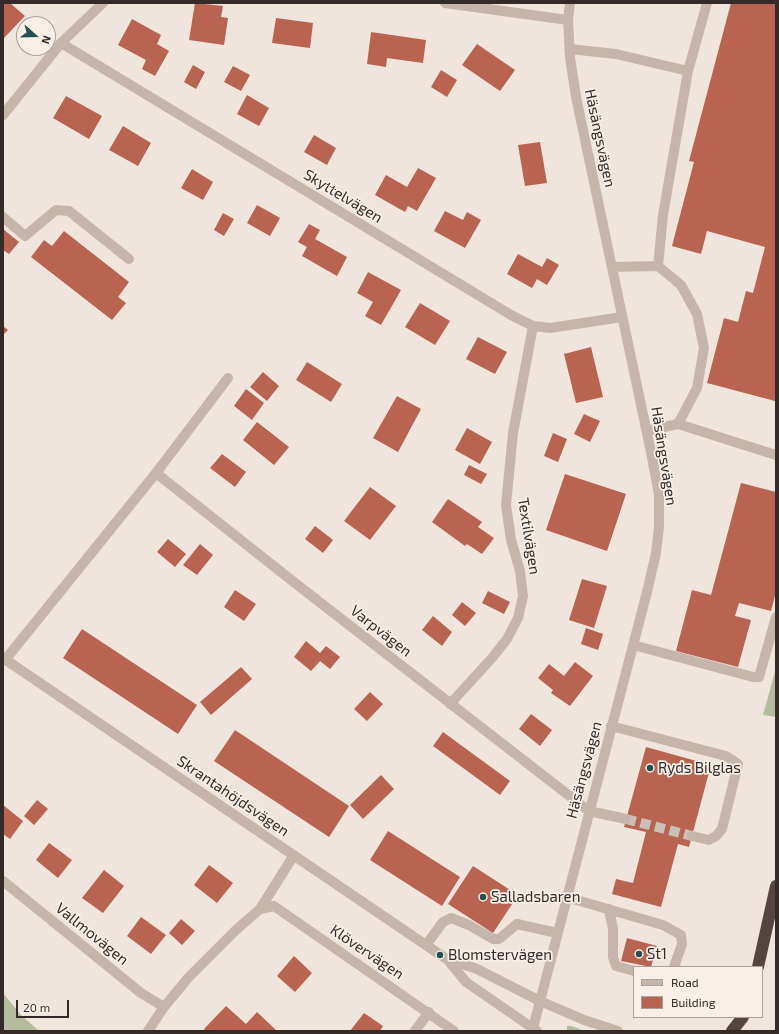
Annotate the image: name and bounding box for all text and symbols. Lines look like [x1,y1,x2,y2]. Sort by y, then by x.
north arrow [16,16,56,56]
text: N [39,34,54,46]
street label: Häsängsvägen [581,87,619,189]
street label: Skyttelvägen [300,165,386,227]
street label: Häsängsvägen [647,405,681,507]
street label: Textilvägen [514,496,544,576]
street label: Varpvägen [347,602,415,660]
street label: Häsängsvägen [562,719,606,821]
street label: Skrantahöjdsvägen [174,752,292,840]
place label: Ryds Bilglas [658,759,741,777]
marker: Ryds Bilglas [645,763,655,773]
place label: Salladsbaren [491,888,580,906]
marker: Salladsbaren [478,892,488,902]
street label: Vallmovägen [52,899,132,969]
street label: Klövervägen [327,921,407,983]
place label: St1 [647,945,667,963]
place label: Blomstervägen [448,946,552,964]
marker: St1 [634,949,644,959]
marker: Blomstervägen [435,950,445,960]
legend [633,966,763,1018]
text: Road [671,975,699,989]
scale bar [18,992,71,1018]
text: Building [671,995,715,1009]
text: 20 m [23,1000,50,1014]

